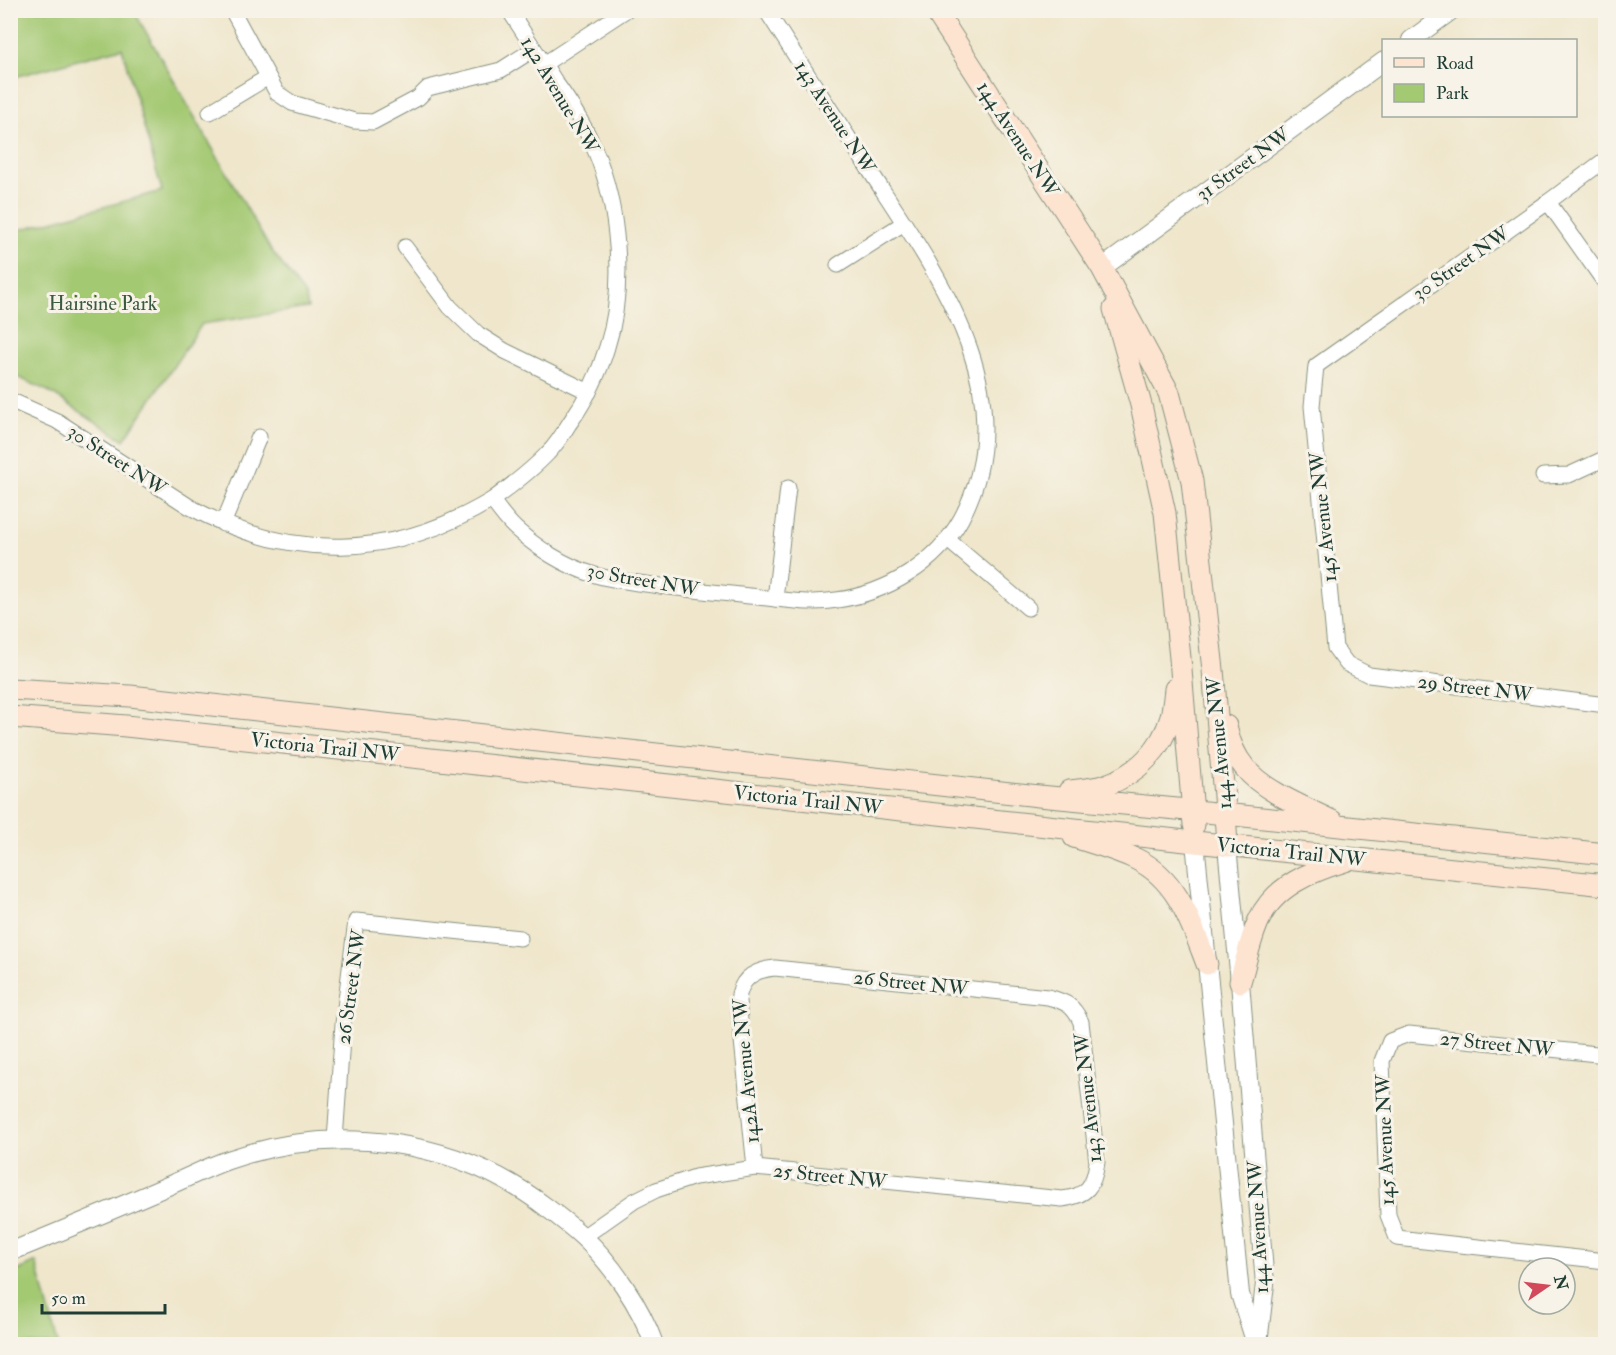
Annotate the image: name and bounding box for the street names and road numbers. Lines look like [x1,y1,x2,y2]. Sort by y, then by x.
street label: 142 Avenue NW [515,32,605,159]
street label: 143 Avenue NW [789,56,881,179]
street label: 144 Avenue NW [971,76,1065,202]
street label: 31 Street NW [1191,121,1295,206]
street label: 30 Street NW [1408,220,1515,306]
street label: 30 Street NW [63,419,172,502]
street label: 145 Avenue NW [1304,450,1342,584]
street label: 30 Street NW [585,558,701,602]
street label: 29 Street NW [1416,669,1534,708]
street label: 144 Avenue NW [1201,675,1237,810]
street label: Victoria Trail NW [249,727,401,767]
street label: Victoria Trail NW [732,780,884,820]
street label: Victoria Trail NW [1215,832,1367,872]
street label: 26 Street NW [331,928,371,1046]
street label: 26 Street NW [852,965,970,1002]
street label: 142A Avenue NW [727,997,765,1144]
street label: 27 Street NW [1439,1026,1556,1062]
street label: 143 Avenue NW [1069,1031,1107,1164]
street label: 145 Avenue NW [1370,1073,1400,1206]
street label: 25 Street NW [772,1158,889,1194]
street label: 144 Avenue NW [1242,1159,1274,1294]

